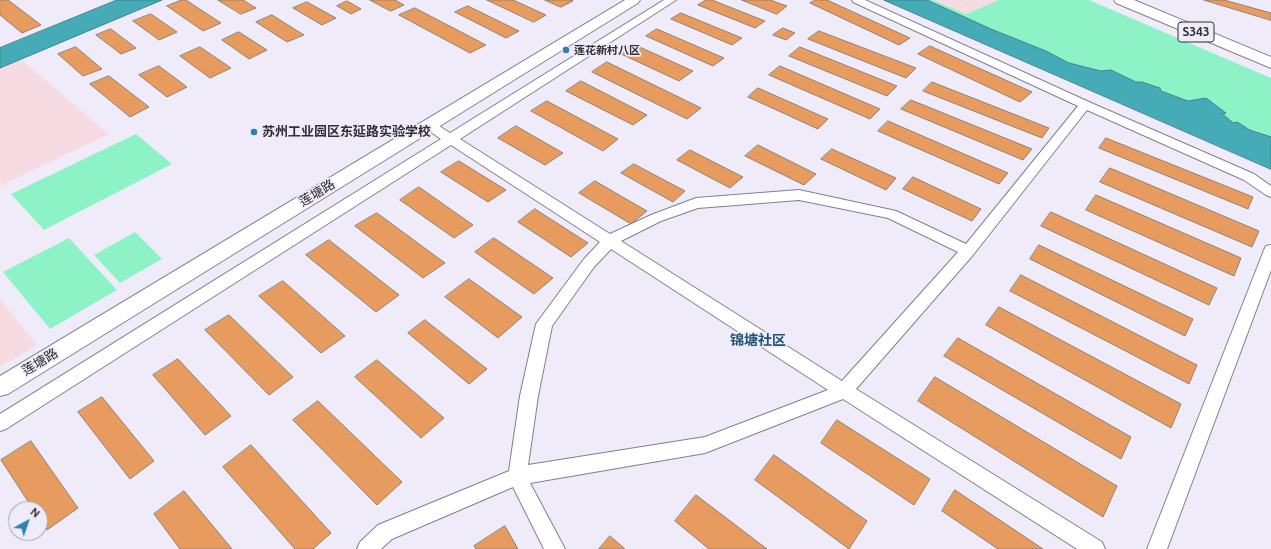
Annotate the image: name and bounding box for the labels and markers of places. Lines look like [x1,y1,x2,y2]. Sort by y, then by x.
place label: 莲花新村八区 [574,43,640,57]
marker: 莲花新村八区 [561,45,571,55]
place label: 苏州工业园区东延路实验学校 [262,124,431,140]
marker: 苏州工业园区东延路实验学校 [249,127,259,137]

